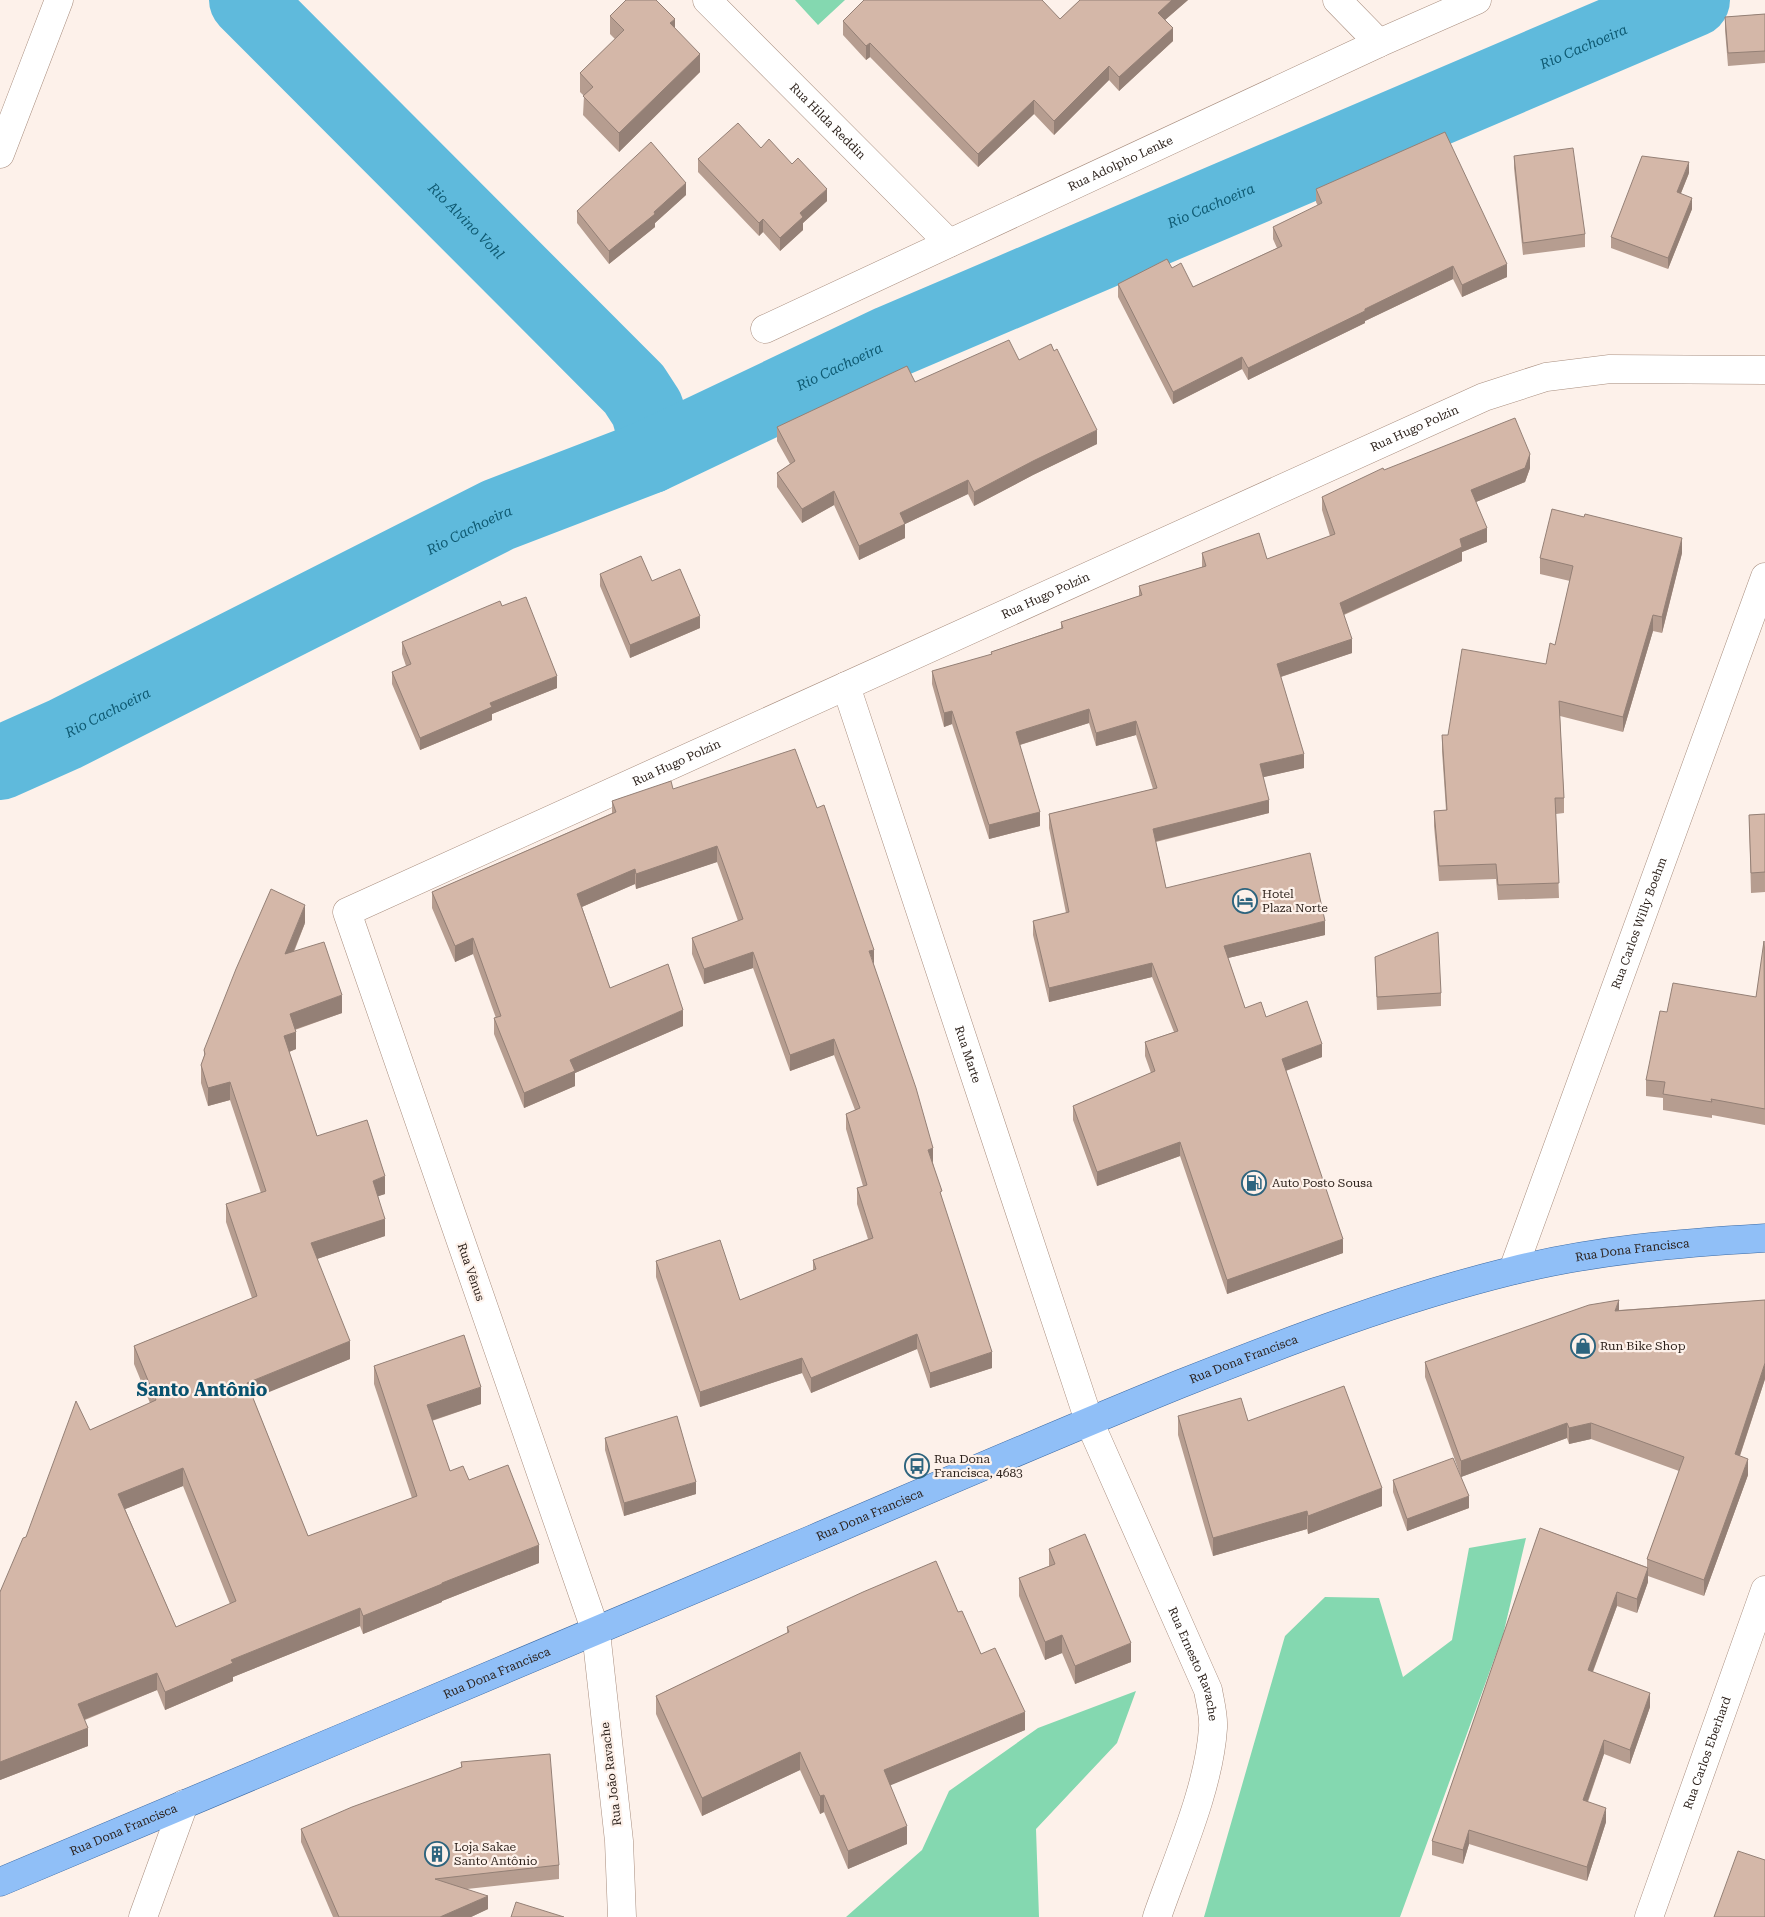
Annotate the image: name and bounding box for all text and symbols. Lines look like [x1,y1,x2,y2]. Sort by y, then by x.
water label: Rio Cachoeira [1537,21,1630,73]
street label: Rua Hilda Reddin [787,80,869,162]
street label: Rua Adolpho Lenke [1066,133,1175,194]
water label: Rio Alvino Vohl [424,179,507,262]
water label: Rio Cachoeira [1164,180,1257,232]
water label: Rio Cachoeira [793,339,885,394]
street label: Rua Hugo Polzin [1368,402,1461,455]
water label: Rio Cachoeira [423,502,514,558]
street label: Rua Hugo Polzin [999,569,1092,622]
water label: Rio Cachoeira [62,684,153,741]
street label: Rua Hugo Polzin [630,737,723,789]
street label: Rua Carlos Willy Boehm [1609,855,1669,991]
place label: Hotel Plaza Norte [1262,887,1328,915]
hotel icon: Hotel Plaza Norte [1232,888,1258,914]
street label: Rua Marte [952,1024,984,1085]
fuel station icon: Auto Posto Sousa [1241,1170,1267,1196]
place label: Auto Posto Sousa [1272,1176,1373,1190]
street label: Rua Dona Francisca [1574,1236,1690,1264]
street label: Rua Vênus [455,1241,488,1303]
street label: Rua Dona Francisca [1187,1332,1300,1387]
shop icon: Run Bike Shop [1570,1333,1596,1359]
place label: Run Bike Shop [1600,1339,1686,1353]
district label: Santo Antônio [137,1379,268,1400]
place label: Rua Dona Francisca, 4683 [934,1452,1023,1480]
bus stop icon: Rua Dona Francisca, 4683 [904,1453,930,1479]
street label: Rua Dona Francisca [814,1486,926,1544]
street label: Rua Ernesto Ravache [1165,1605,1220,1722]
street label: Rua Dona Francisca [441,1644,553,1702]
street label: Rua Carlos Eberhard [1681,1694,1734,1811]
street label: Rua João Ravache [598,1721,624,1827]
street label: Rua Dona Francisca [68,1801,180,1859]
place label: Loja Sakae Santo Antônio [454,1840,537,1868]
building icon: Loja Sakae Santo Antônio [424,1841,450,1867]

